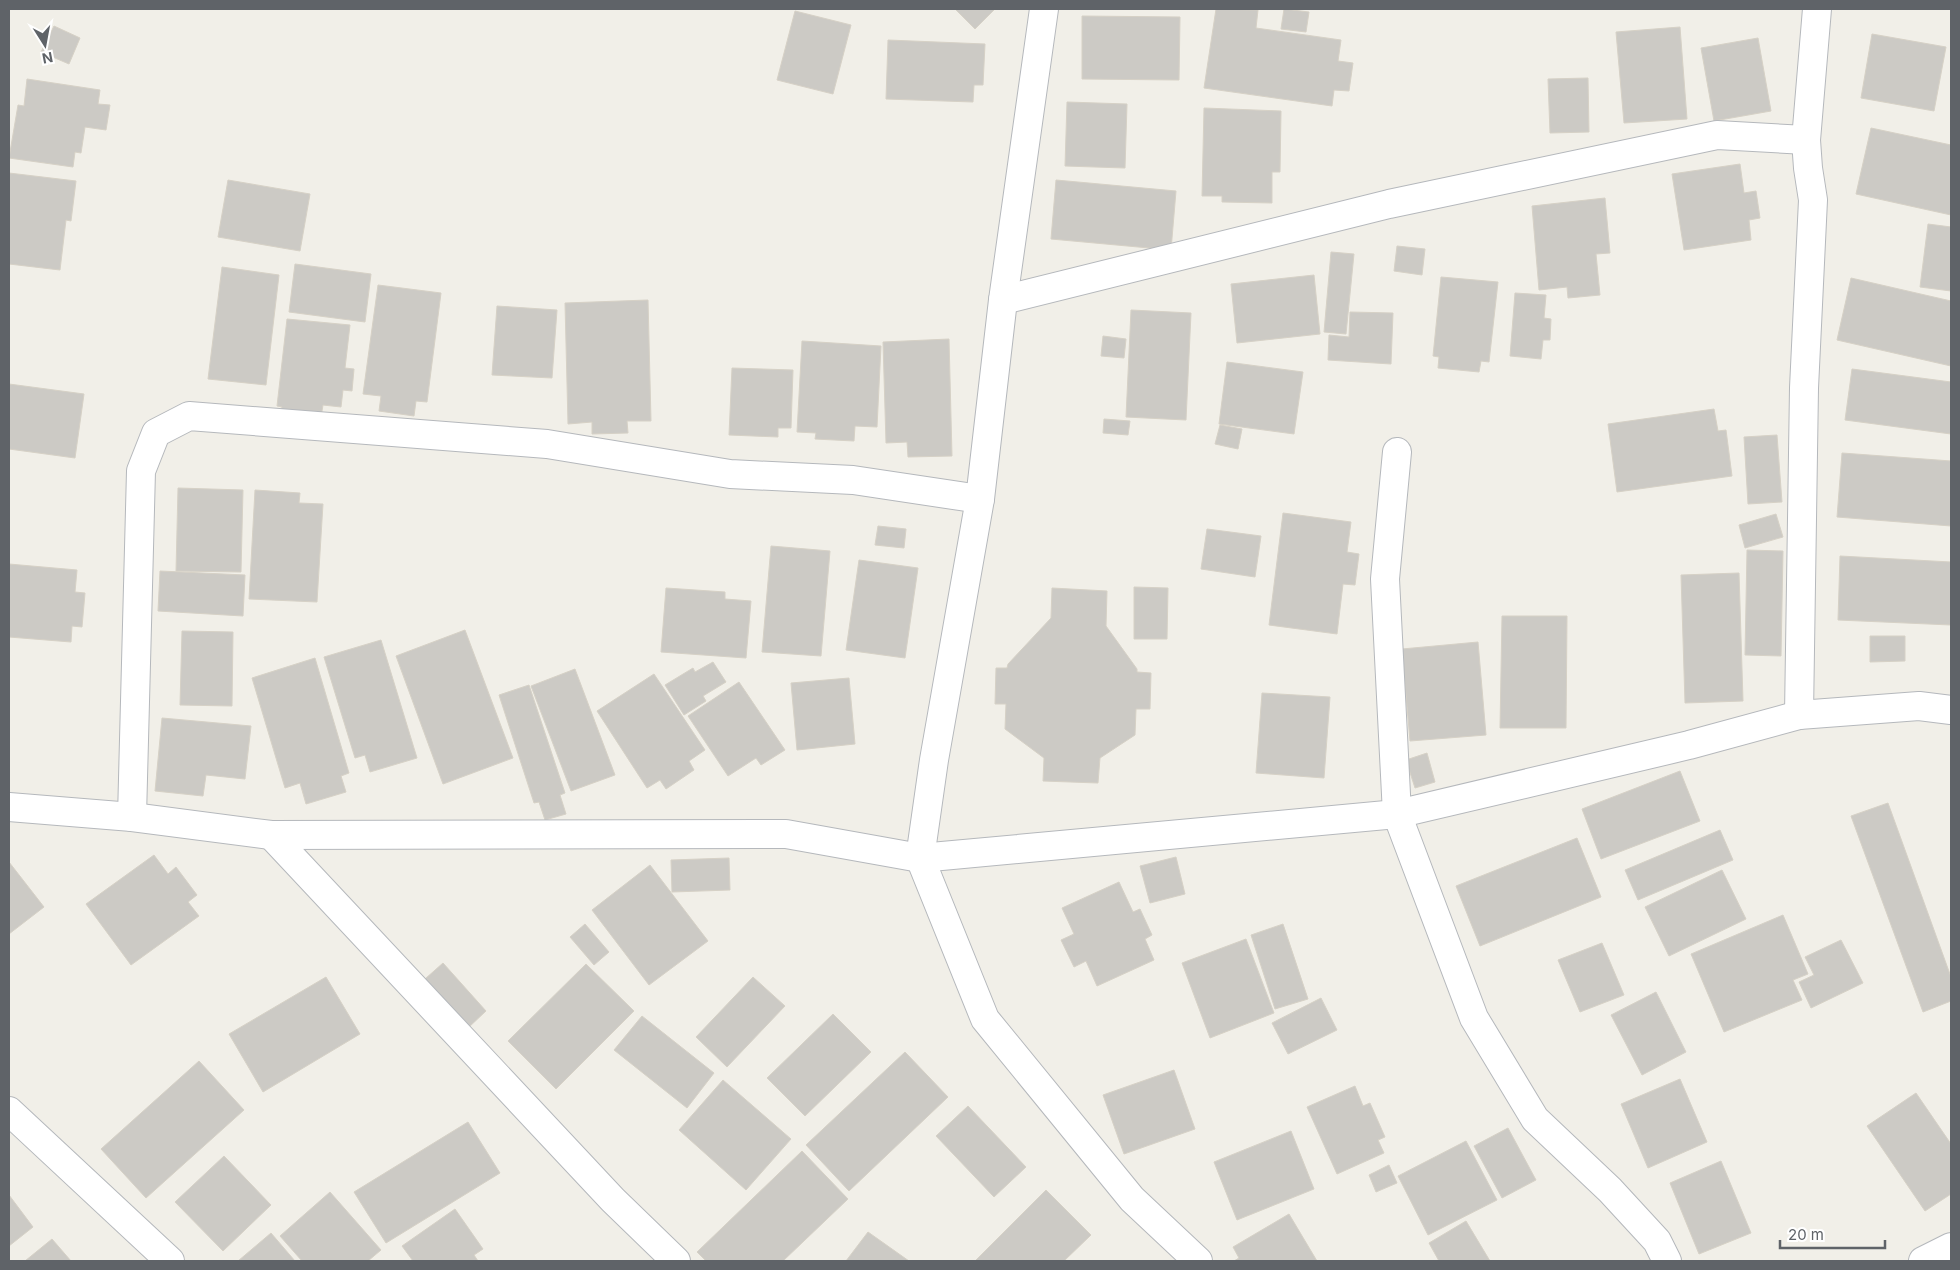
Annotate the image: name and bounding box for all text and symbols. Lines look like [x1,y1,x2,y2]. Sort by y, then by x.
north arrow [20,20,70,70]
text: N [41,49,54,68]
scale bar [1780,1218,1885,1250]
text: 20 m [1788,1225,1824,1244]

